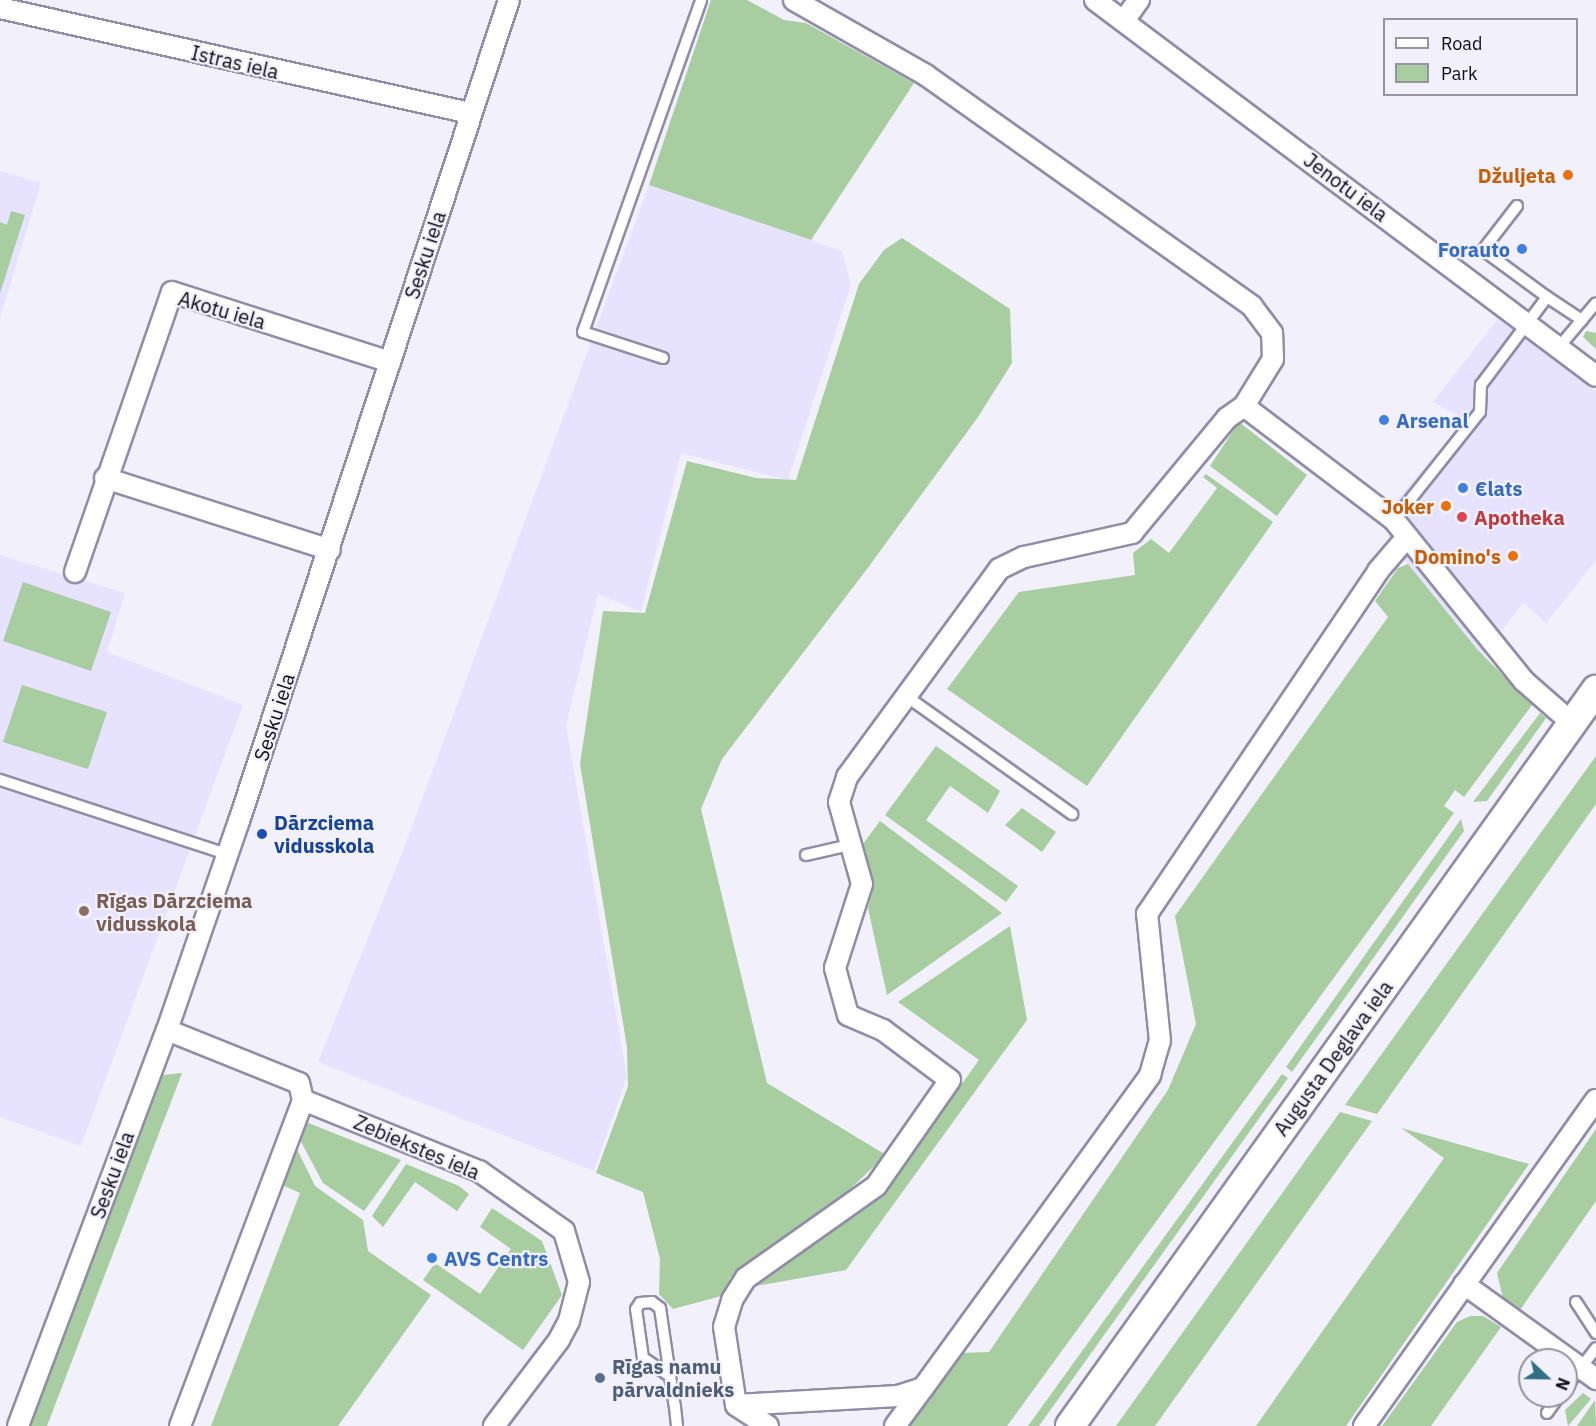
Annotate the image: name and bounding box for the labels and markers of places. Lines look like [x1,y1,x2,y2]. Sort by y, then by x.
place label: Džuljeta [1478,163,1556,187]
marker: Džuljeta [1561,168,1575,182]
place label: Forauto [1438,237,1510,261]
marker: Forauto [1515,242,1529,256]
place label: Arsenal [1396,408,1468,432]
marker: Arsenal [1377,413,1391,427]
place label: €lats [1475,476,1523,500]
marker: €lats [1456,481,1470,495]
place label: Joker [1381,494,1434,518]
marker: Joker [1439,499,1453,513]
place label: Apotheka [1474,505,1565,529]
marker: Apotheka [1455,510,1469,524]
place label: Domino's [1414,544,1501,568]
marker: Domino's [1506,549,1520,563]
place label: Dārzciema vidusskola [274,810,374,857]
marker: Dārzciema vidusskola [255,827,269,841]
place label: Rīgas Dārzciema vidusskola [96,888,252,935]
marker: Rīgas Dārzciema vidusskola [77,904,91,918]
place label: AVS Centrs [444,1246,548,1270]
marker: AVS Centrs [425,1251,439,1265]
place label: Rīgas namu pārvaldnieks [612,1354,734,1401]
marker: Rīgas namu pārvaldnieks [593,1371,607,1385]

